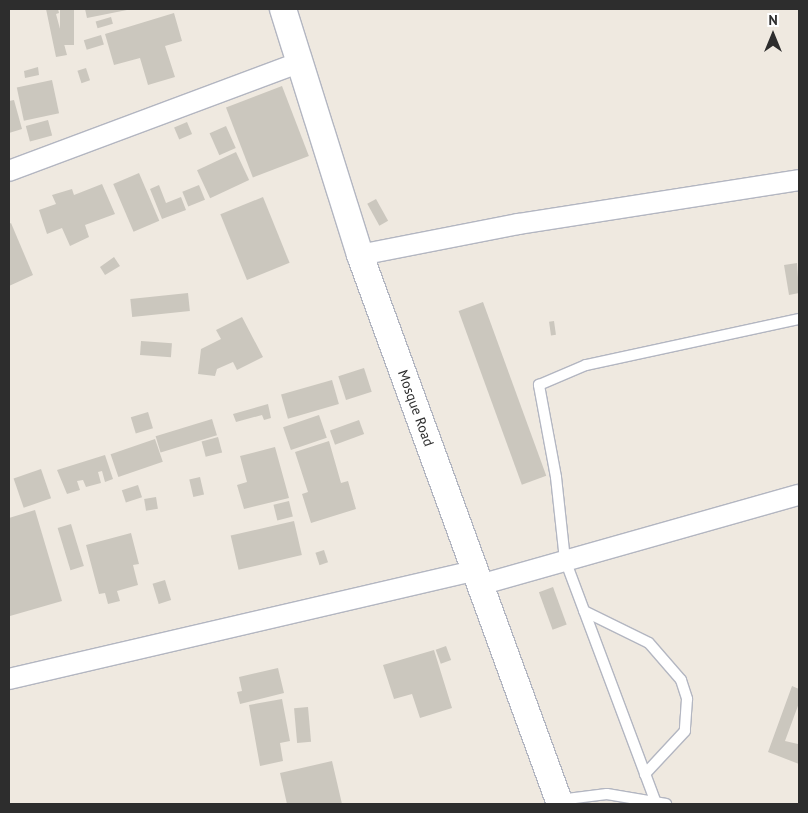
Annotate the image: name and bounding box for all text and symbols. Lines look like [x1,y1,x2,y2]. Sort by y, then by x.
north arrow [748,10,798,60]
text: N [768,11,778,29]
street label: Mosque Road [394,368,438,448]

